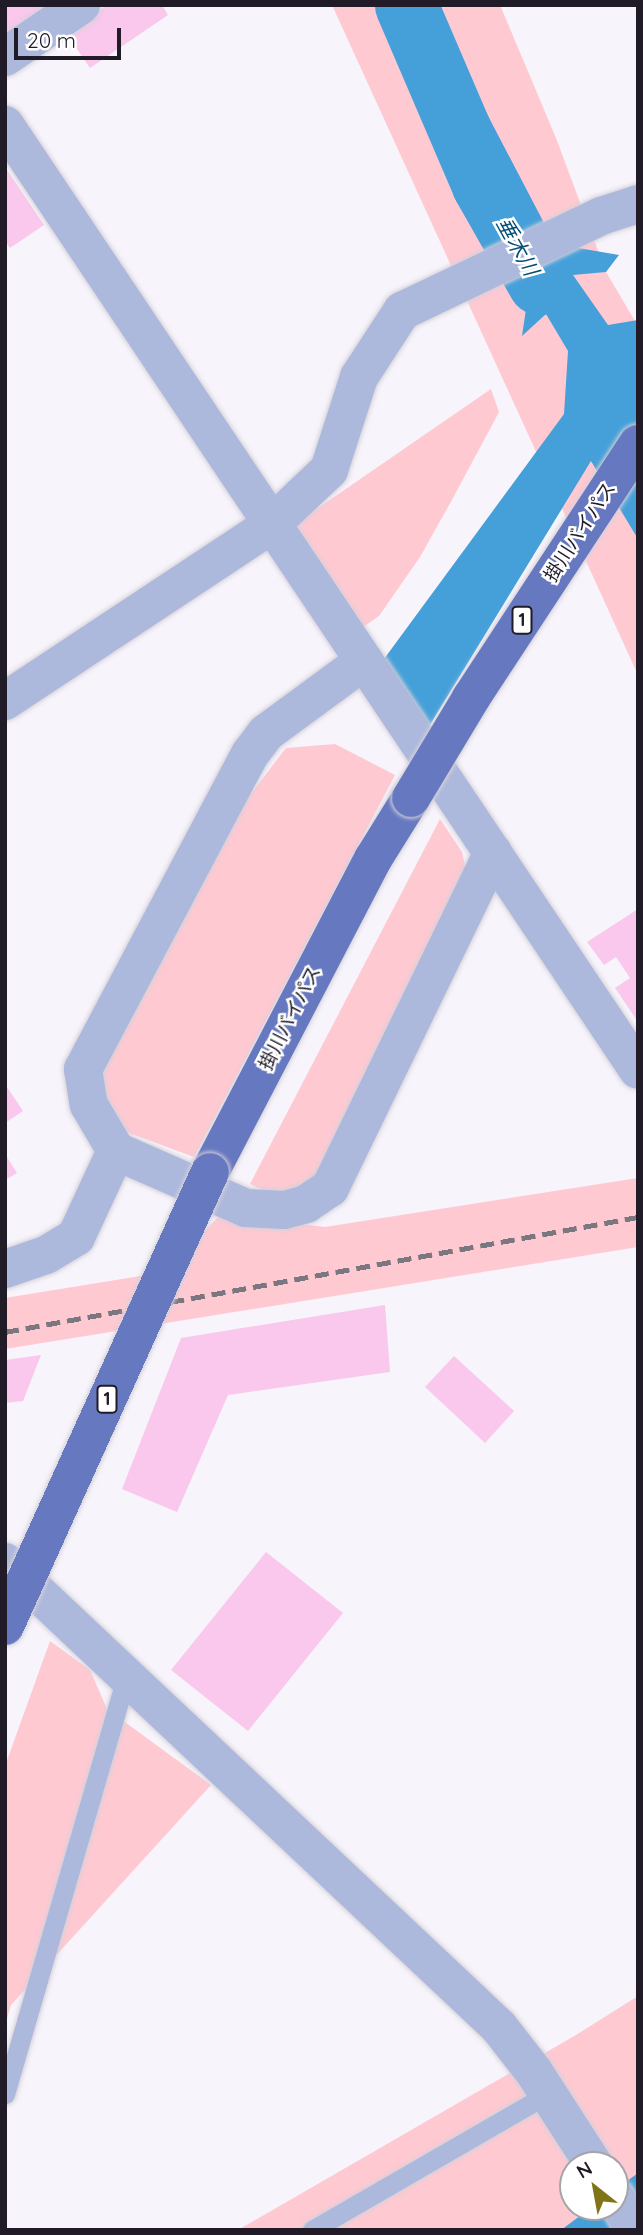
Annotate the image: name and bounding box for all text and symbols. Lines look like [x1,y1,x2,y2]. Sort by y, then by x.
scale bar [18,14,124,58]
text: 20 m [27,27,76,53]
water label: 垂木川 [492,212,544,280]
street label: 掛川バイパス [539,478,621,586]
road number: 1 [510,606,534,634]
street label: 掛川バイパス [254,962,326,1074]
road number: 1 [95,1384,119,1414]
north arrow [559,2151,629,2221]
text: N [572,2156,596,2184]

